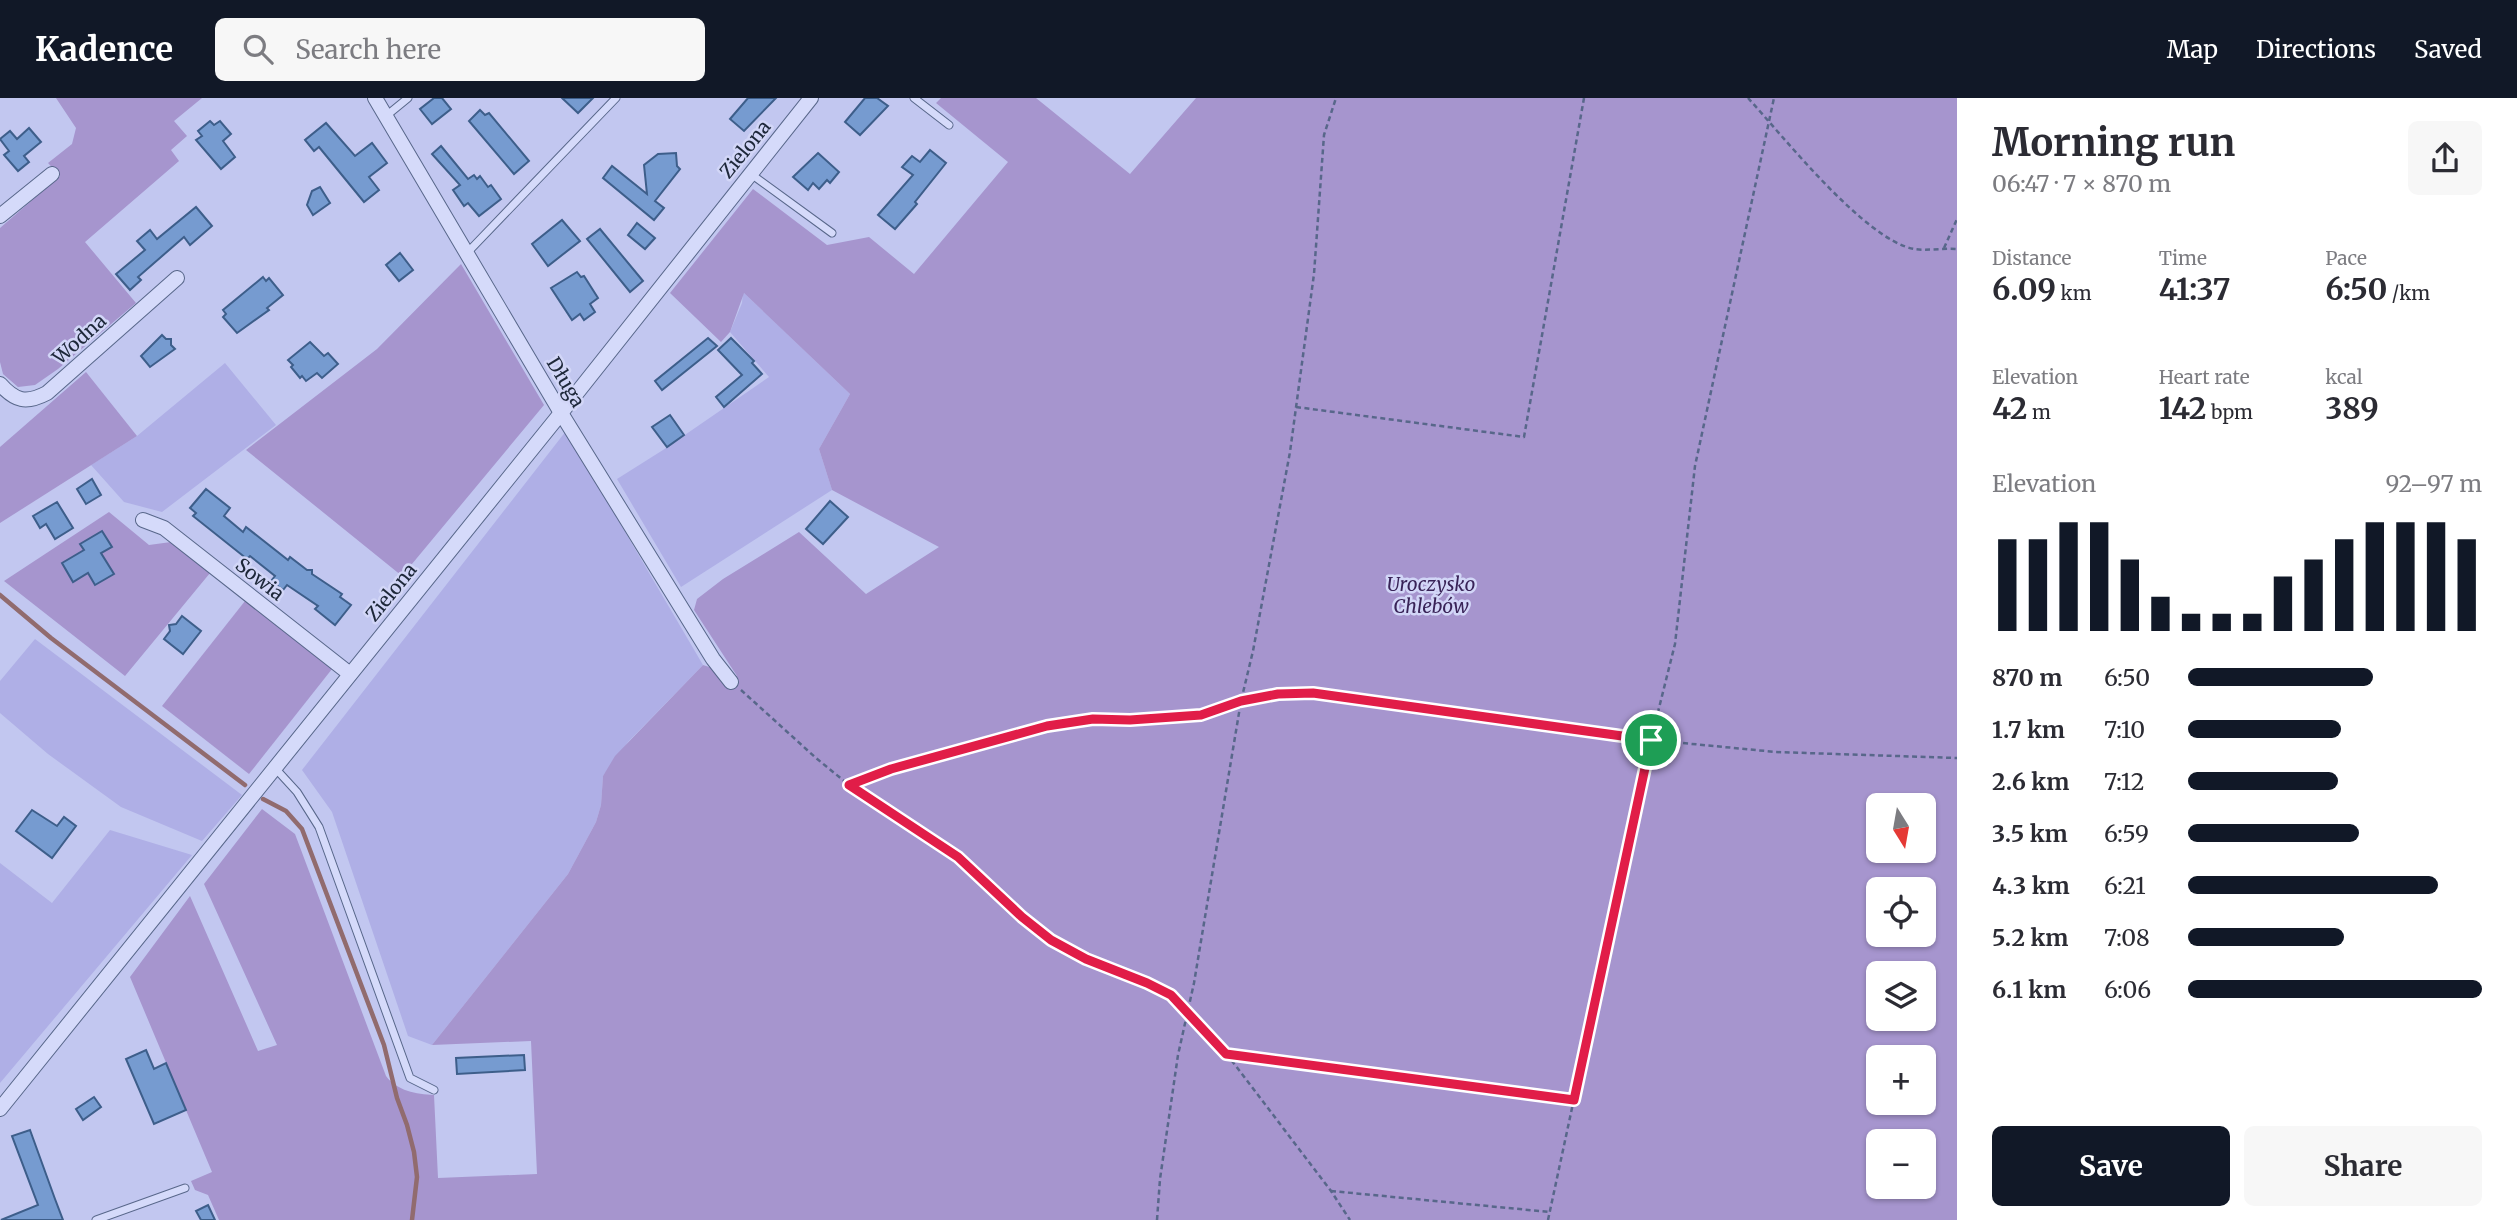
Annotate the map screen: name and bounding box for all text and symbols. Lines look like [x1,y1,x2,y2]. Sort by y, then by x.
search box [215,18,705,81]
text: Kadence [35,29,173,70]
icon: search [239,30,277,68]
text: Search here [295,33,441,66]
text: Map [2167,34,2218,65]
text: Directions [2256,34,2376,65]
text: Saved [2414,34,2482,65]
street label: Zielona [714,115,776,183]
text: Morning run [1992,119,2235,166]
button: share [2408,121,2482,195]
text: 06:47 · 7 × 870 m [1992,169,2171,198]
text: Distance [1992,246,2071,270]
text: Time [2159,246,2207,270]
text: Pace [2325,246,2367,270]
text: 6.09 [1992,270,2056,308]
text: 41:37 [2159,270,2230,308]
text: 6:50 [2325,270,2387,308]
text: km [2056,281,2092,305]
text: /km [2387,281,2430,305]
street label: Wodna [46,309,111,370]
street label: Długa [542,352,590,412]
text: Elevation [1992,365,2078,389]
text: Heart rate [2159,365,2250,389]
text: kcal [2325,365,2363,389]
text: 42 [1992,389,2027,427]
text: 142 [2159,389,2206,427]
text: 389 [2325,389,2379,427]
text: m [2027,400,2051,424]
text: bpm [2206,400,2253,424]
text: Elevation [1992,469,2096,498]
text: 92–97 m [2385,469,2482,498]
street label: Sowia [231,553,289,605]
street label: Zielona [360,558,422,626]
park label: Uroczysko Chlebów [1387,572,1475,618]
text: 870 m [1992,663,2062,692]
text: 6:50 [2104,663,2150,692]
pin [1621,710,1681,770]
text: 1.7 km [1992,715,2065,744]
text: 7:10 [2104,715,2145,744]
icon: arrive [1632,721,1670,759]
text: 2.6 km [1992,767,2069,796]
text: 7:12 [2104,767,2145,796]
north arrow [1866,793,1936,863]
map controls [1866,793,1936,1199]
text: 3.5 km [1992,819,2068,848]
text: 6:59 [2104,819,2149,848]
text: 4.3 km [1992,871,2070,900]
text: 6:21 [2104,871,2146,900]
button: locate [1866,877,1936,947]
text: 5.2 km [1992,923,2069,952]
text: 7:08 [2104,923,2150,952]
button: layers [1866,961,1936,1031]
text: 6.1 km [1992,975,2066,1004]
text: 6:06 [2104,975,2151,1004]
button: + [1866,1045,1936,1115]
button: Save [1992,1126,2230,1206]
button: Share [2244,1126,2482,1206]
button: − [1866,1129,1936,1199]

